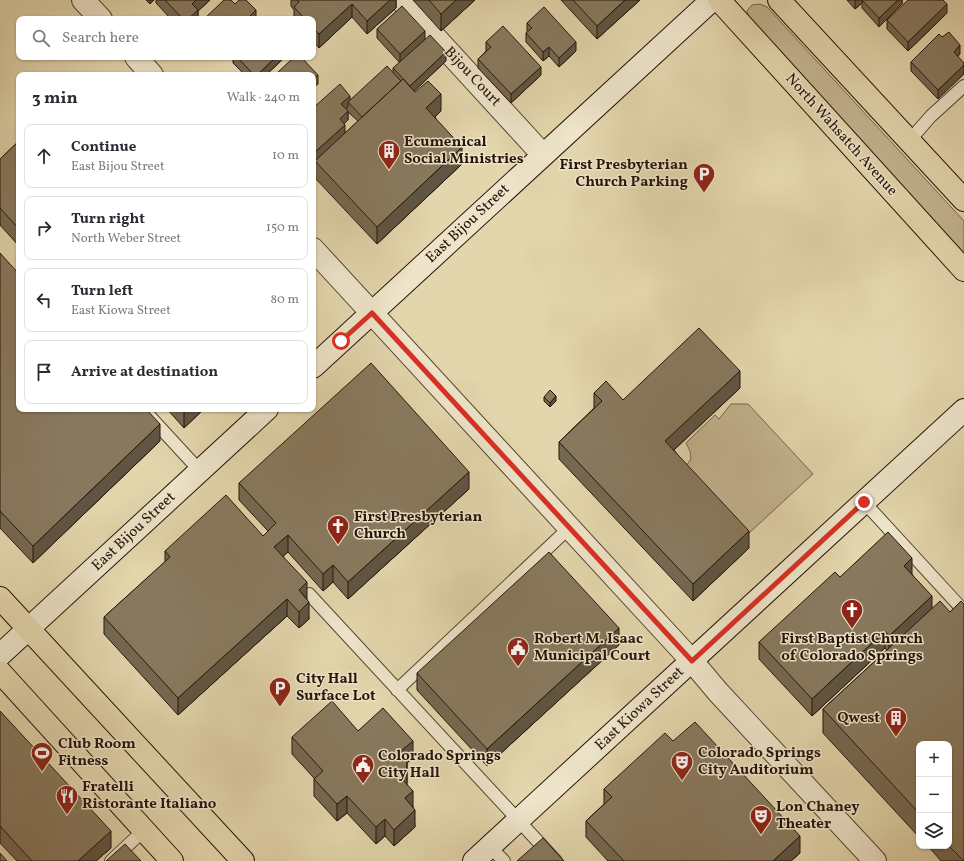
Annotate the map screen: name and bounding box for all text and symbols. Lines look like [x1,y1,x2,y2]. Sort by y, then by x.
search box [16,16,316,60]
icon: search [30,27,52,49]
text: Search here [62,28,139,49]
street label: Bijou Court [439,42,505,112]
street label: North Wahsatch Avenue [780,69,902,201]
text: 3 min [32,87,78,110]
text: Walk · 240 m [227,89,300,107]
place label: Ecumenical Social Ministries [404,132,524,170]
text: Continue [71,137,136,158]
building icon: Ecumenical Social Ministries [376,138,402,171]
icon: ahead [33,145,55,167]
text: 10 m [272,147,299,165]
place label: First Presbyterian Church Parking [560,155,688,193]
text: East Bijou Street [71,158,165,176]
parking icon: First Presbyterian Church Parking [691,161,717,194]
street label: East Bijou Street [421,180,515,268]
text: Turn right [71,209,145,230]
icon: right [33,217,55,239]
text: 150 m [266,219,299,237]
text: North Weber Street [71,230,181,248]
text: Turn left [71,281,133,302]
icon: left [33,289,55,311]
text: 80 m [270,291,299,309]
text: East Kiowa Street [71,302,171,320]
route start [332,332,350,350]
icon: arrive [33,361,55,383]
text: Arrive at destination [71,362,218,383]
street label: East Bijou Street [87,488,181,576]
route end [855,493,873,511]
place label: First Presbyterian Church [354,507,482,545]
church icon: First Presbyterian Church [325,513,351,546]
church icon: First Baptist Church of Colorado Springs [839,597,865,630]
place label: Robert M. Isaac Municipal Court [534,629,651,667]
place label: First Baptist Church of Colorado Springs [781,629,923,667]
public building icon: Robert M. Isaac Municipal Court [505,635,531,668]
street label: East Kiowa Street [591,662,689,756]
place label: City Hall Surface Lot [296,669,376,707]
parking icon: City Hall Surface Lot [267,675,293,708]
building icon: Qwest [883,705,909,738]
place label: Qwest [837,708,880,729]
place label: Club Room Fitness [58,734,136,772]
sports icon: Club Room Fitness [29,740,55,773]
map controls [916,741,952,849]
button: + [916,741,952,777]
place label: Colorado Springs City Auditorium [698,743,821,781]
place label: Colorado Springs City Hall [378,746,501,784]
theatre icon: Colorado Springs City Auditorium [669,749,695,782]
public building icon: Colorado Springs City Hall [350,752,376,785]
place label: Fratelli Ristorante Italiano [82,777,217,815]
button: − [916,777,952,813]
restaurant icon: Fratelli Ristorante Italiano [54,783,80,816]
place label: Lon Chaney Theater [776,797,860,835]
theatre icon: Lon Chaney Theater [748,803,774,836]
button: layers [916,813,952,849]

